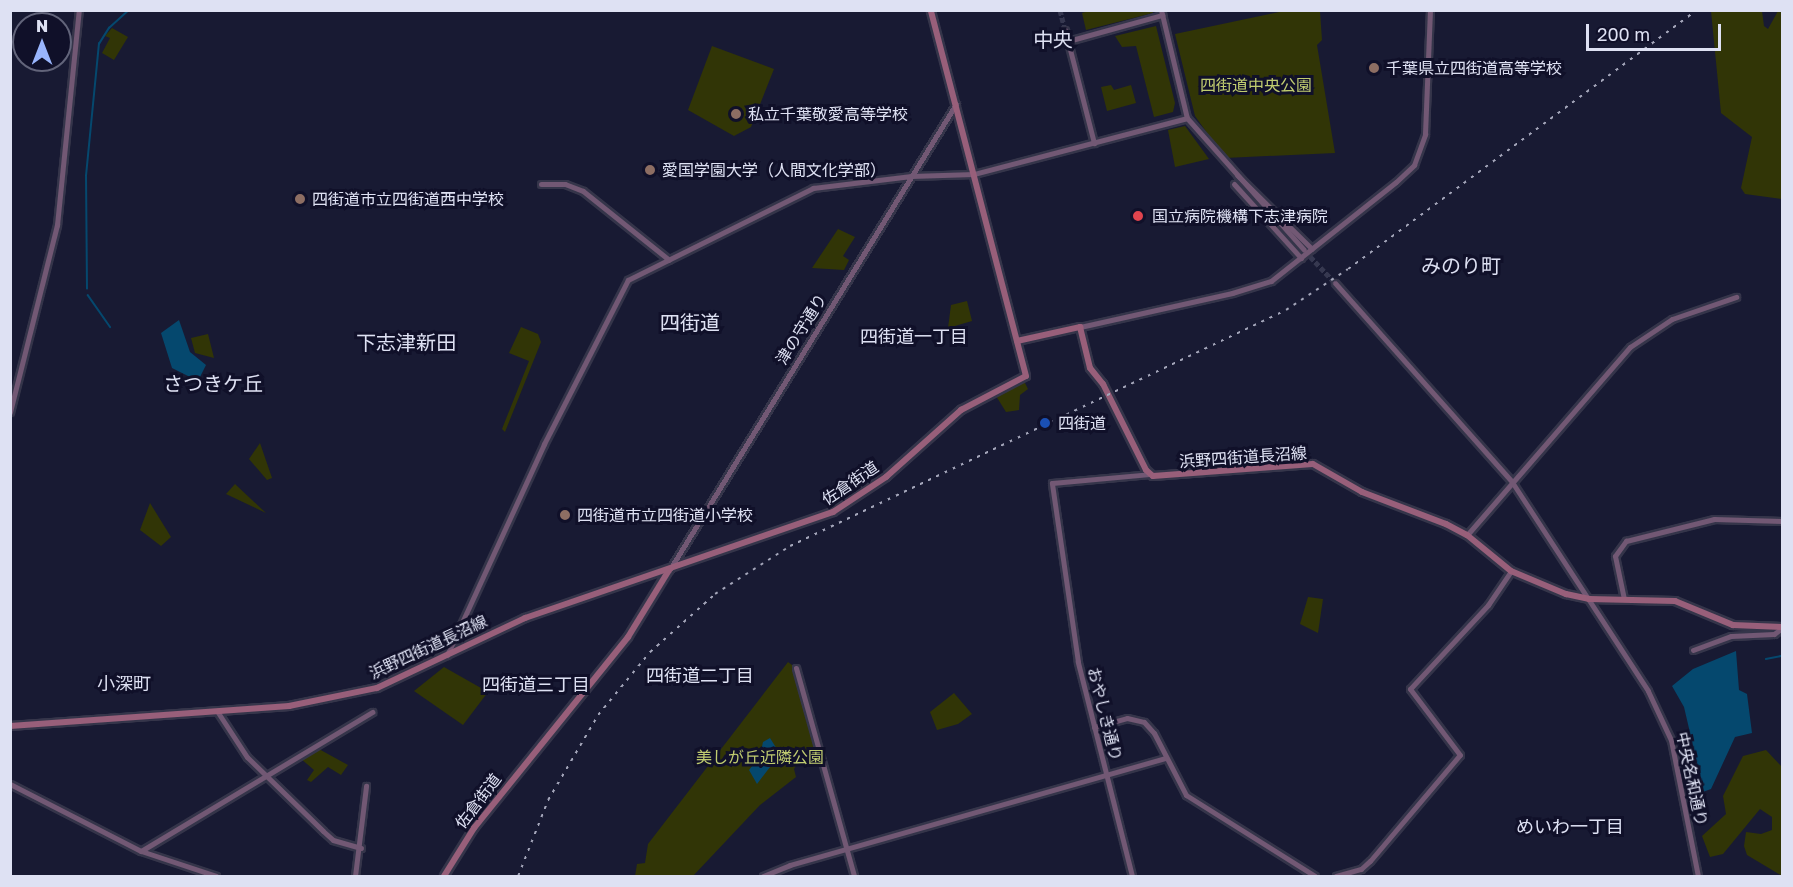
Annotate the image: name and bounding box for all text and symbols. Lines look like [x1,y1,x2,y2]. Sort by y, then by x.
north arrow [12,12,72,72]
scale bar [1589,12,1724,50]
text: N [36,16,48,36]
text: 200 m [1597,23,1650,45]
district label: 中央 [1033,27,1073,51]
place label: 千葉県立四街道高等学校 [1386,58,1562,78]
marker: 千葉県立四街道高等学校 [1367,61,1381,75]
park label: 四街道中央公園 [1200,75,1312,95]
place label: 私立千葉敬愛高等学校 [748,104,908,124]
marker: 私立千葉敬愛高等学校 [729,107,743,121]
place label: 愛国学園大学（人間文化学部） [662,160,886,180]
marker: 愛国学園大学（人間文化学部） [643,163,657,177]
place label: 四街道市立四街道西中学校 [312,189,504,209]
marker: 四街道市立四街道西中学校 [293,192,307,206]
place label: 国立病院機構下志津病院 [1152,206,1328,226]
marker: 国立病院機構下志津病院 [1129,207,1147,225]
district label: みのり町 [1421,253,1501,277]
street label: 津の守通り [772,290,830,368]
district label: 四街道 [660,310,720,334]
district label: 四街道一丁目 [860,325,968,347]
district label: 下志津新田 [356,330,456,354]
district label: さつきケ丘 [163,371,263,395]
place label: 四街道 [1058,413,1106,433]
marker: 四街道 [1036,414,1054,432]
street label: 浜野四街道長沼線 [1178,443,1308,471]
street label: 佐倉街道 [818,457,882,509]
place label: 四街道市立四街道小学校 [577,505,753,525]
marker: 四街道市立四街道小学校 [558,508,572,522]
street label: 浜野四街道長沼線 [366,611,490,683]
district label: 四街道二丁目 [646,664,754,686]
street label: おやしき通り [1084,665,1126,763]
district label: 小深町 [97,672,151,694]
district label: 四街道三丁目 [482,673,590,695]
street label: 中央名和通り [1673,730,1711,828]
park label: 美しが丘近隣公園 [696,747,824,767]
street label: 佐倉街道 [451,770,505,832]
district label: めいわ一丁目 [1516,815,1624,837]

